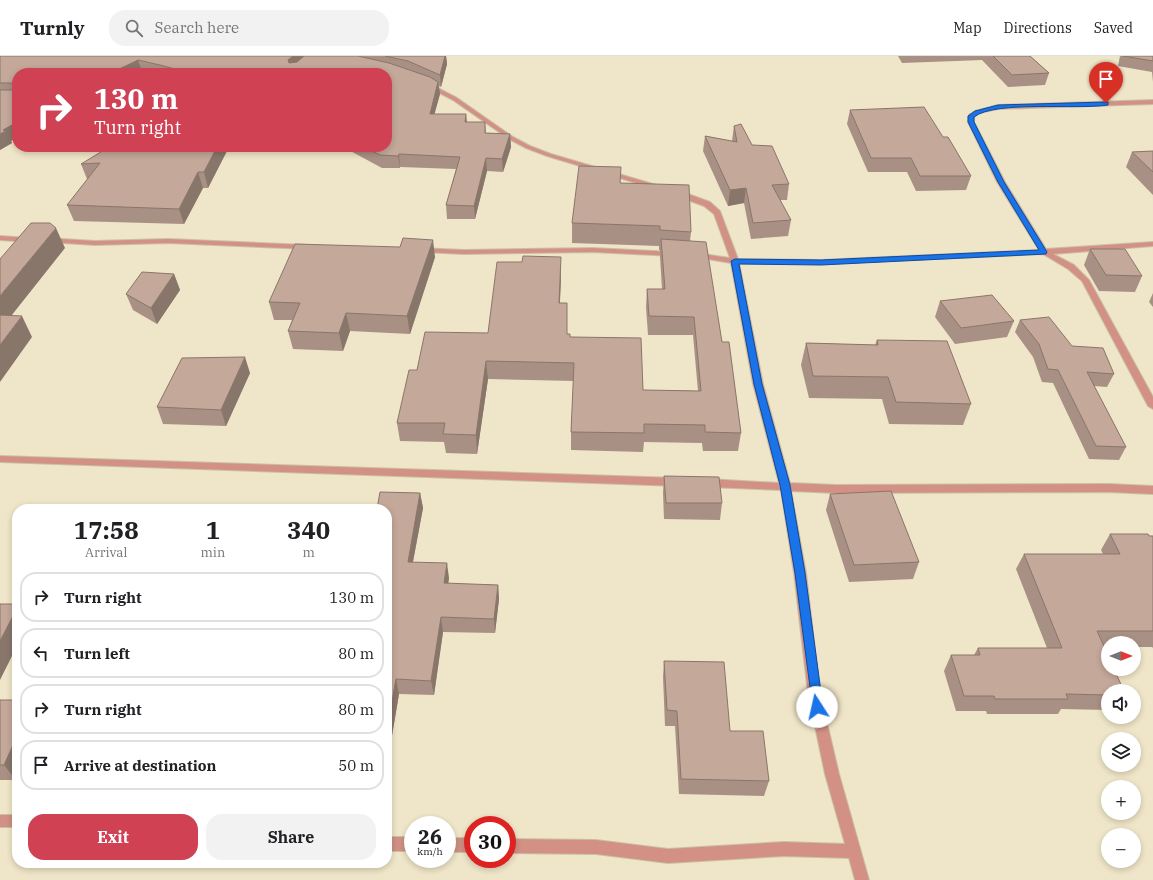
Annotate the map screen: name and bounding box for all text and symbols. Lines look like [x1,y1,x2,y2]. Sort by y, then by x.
search box [109,10,389,46]
text: Turnly [20,16,85,40]
icon: search [123,17,145,39]
text: Search here [155,18,239,37]
text: Map [953,19,982,37]
text: Directions [1004,19,1072,37]
text: Saved [1094,19,1133,37]
pin [1089,62,1123,103]
icon: arrive [1095,68,1117,90]
text: 130 m [94,80,178,117]
icon: right [28,84,80,136]
text: Turn right [94,116,181,139]
text: 17:58 [74,514,139,546]
text: 1 [206,514,220,546]
text: 340 [287,514,330,546]
text: Arrival [85,544,127,561]
text: min [200,544,225,561]
text: m [302,544,315,561]
icon: right [30,586,52,608]
text: Turn right [64,588,142,607]
text: 130 m [329,588,374,607]
north arrow [1101,636,1141,676]
map controls [1101,636,1141,868]
icon: left [30,642,52,664]
text: Turn left [64,644,130,663]
text: 80 m [338,644,374,663]
button: sound [1101,684,1141,724]
position arrow [796,686,838,728]
icon: right [30,698,52,720]
text: Turn right [64,700,142,719]
text: 80 m [338,700,374,719]
button: layers [1101,732,1141,772]
icon: arrive [30,754,52,776]
text: Arrive at destination [64,756,216,775]
text: 50 m [338,756,374,775]
button: + [1101,780,1141,820]
button: Exit [28,814,198,860]
button: Share [206,814,376,860]
speed limit sign: 30 [464,816,516,868]
text: 26 [418,823,442,850]
button: − [1101,828,1141,868]
text: km/h [417,845,443,858]

